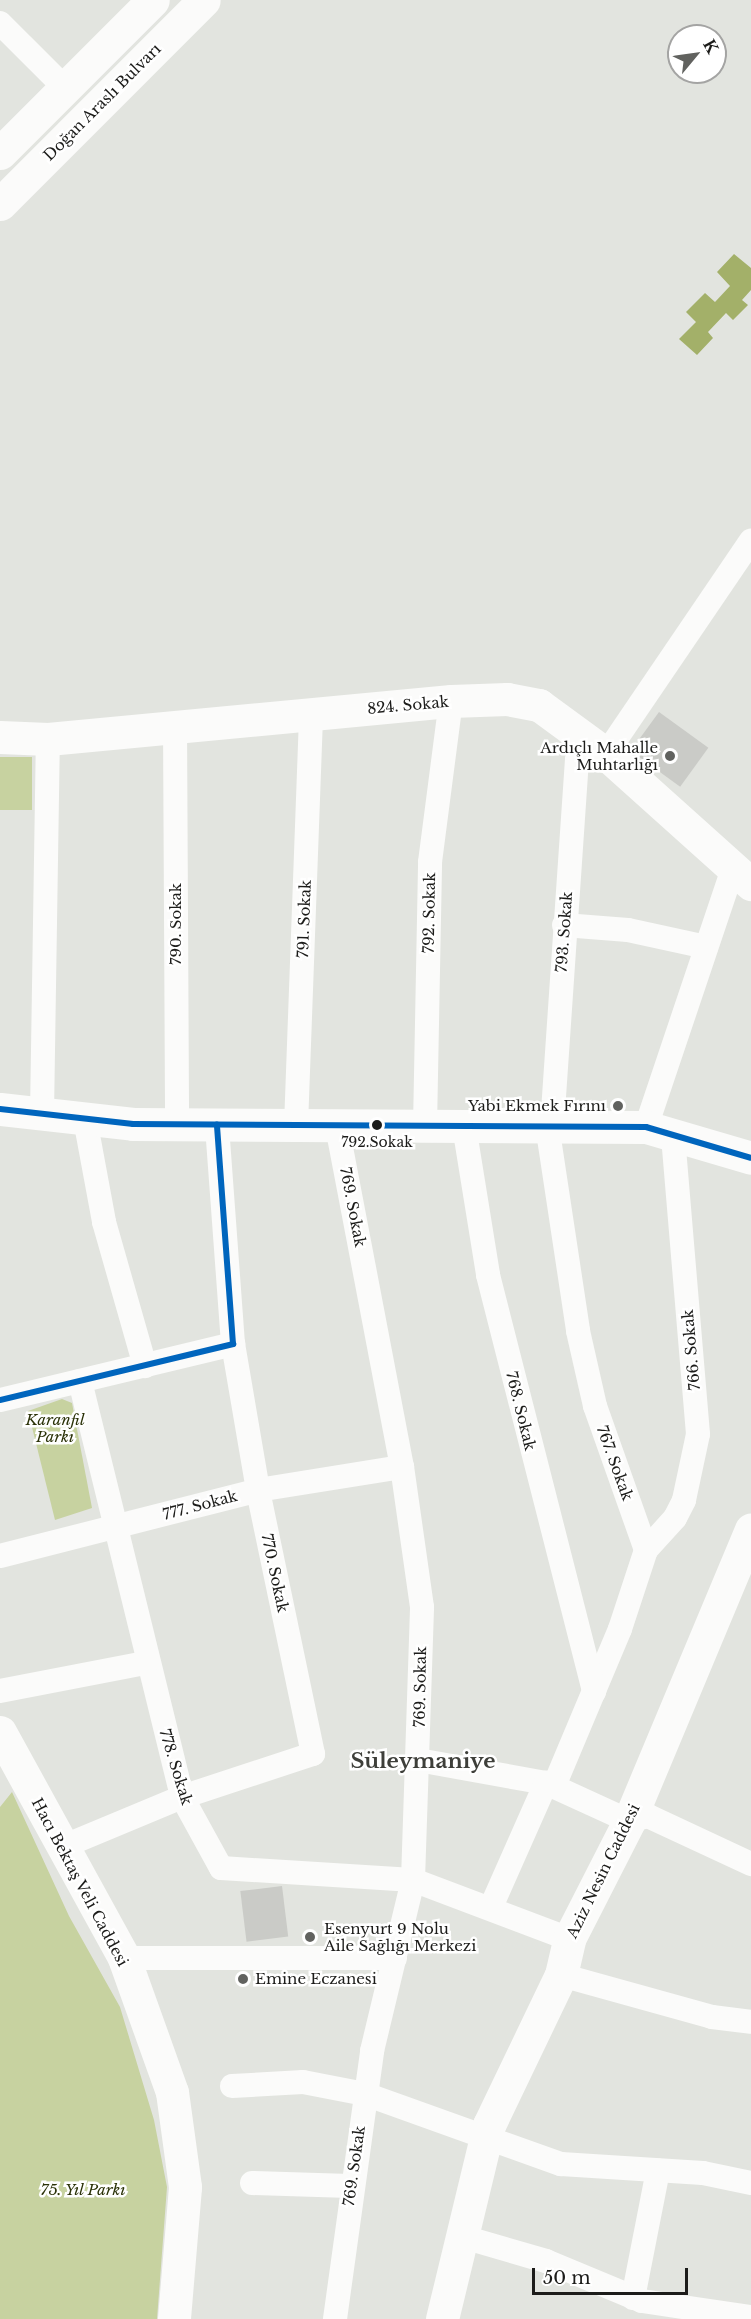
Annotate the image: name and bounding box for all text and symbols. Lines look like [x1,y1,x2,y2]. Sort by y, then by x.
north arrow [667,24,727,84]
text: K [699,36,723,57]
street label: Doğan Araslı Bulvarı [39,39,165,165]
street label: 824. Sokak [367,692,449,718]
place label: Ardıçlı Mahalle Muhtarlığı [540,738,658,773]
marker: Ardıçlı Mahalle Muhtarlığı [663,749,677,763]
street label: 792. Sokak [419,872,439,954]
street label: 791. Sokak [294,879,314,959]
street label: 790. Sokak [167,883,185,965]
street label: 793. Sokak [552,891,576,973]
place label: Yabi Ekmek Fırını [468,1097,606,1115]
marker: Yabi Ekmek Fırını [611,1099,625,1113]
marker: 792.Sokak [371,1119,383,1131]
place label: 792.Sokak [341,1134,413,1150]
street label: 769. Sokak [336,1166,370,1248]
street label: 766. Sokak [678,1309,704,1391]
street label: 768. Sokak [502,1370,540,1452]
park label: Karanfil Parkı [25,1410,85,1445]
street label: 767. Sokak [593,1423,637,1503]
street label: 777. Sokak [161,1486,239,1524]
street label: 770. Sokak [258,1532,292,1614]
street label: 769. Sokak [410,1646,430,1728]
street label: 778. Sokak [156,1727,196,1807]
district label: Süleymaniye [350,1748,496,1774]
street label: Hacı Bektaş Veli Caddesi [28,1795,132,1969]
street label: Aziz Nesin Caddesi [563,1801,643,1941]
place label: Esenyurt 9 Nolu Aile Sağlığı Merkezi [324,1919,476,1954]
marker: Esenyurt 9 Nolu Aile Sağlığı Merkezi [301,1928,319,1946]
place label: Emine Eczanesi [255,1970,377,1988]
marker: Emine Eczanesi [236,1972,250,1986]
street label: 769. Sokak [339,2125,369,2207]
park label: 75. Yıl Parkı [40,2181,126,2199]
scale bar [535,2256,691,2294]
text: 50 m [543,2267,591,2289]

